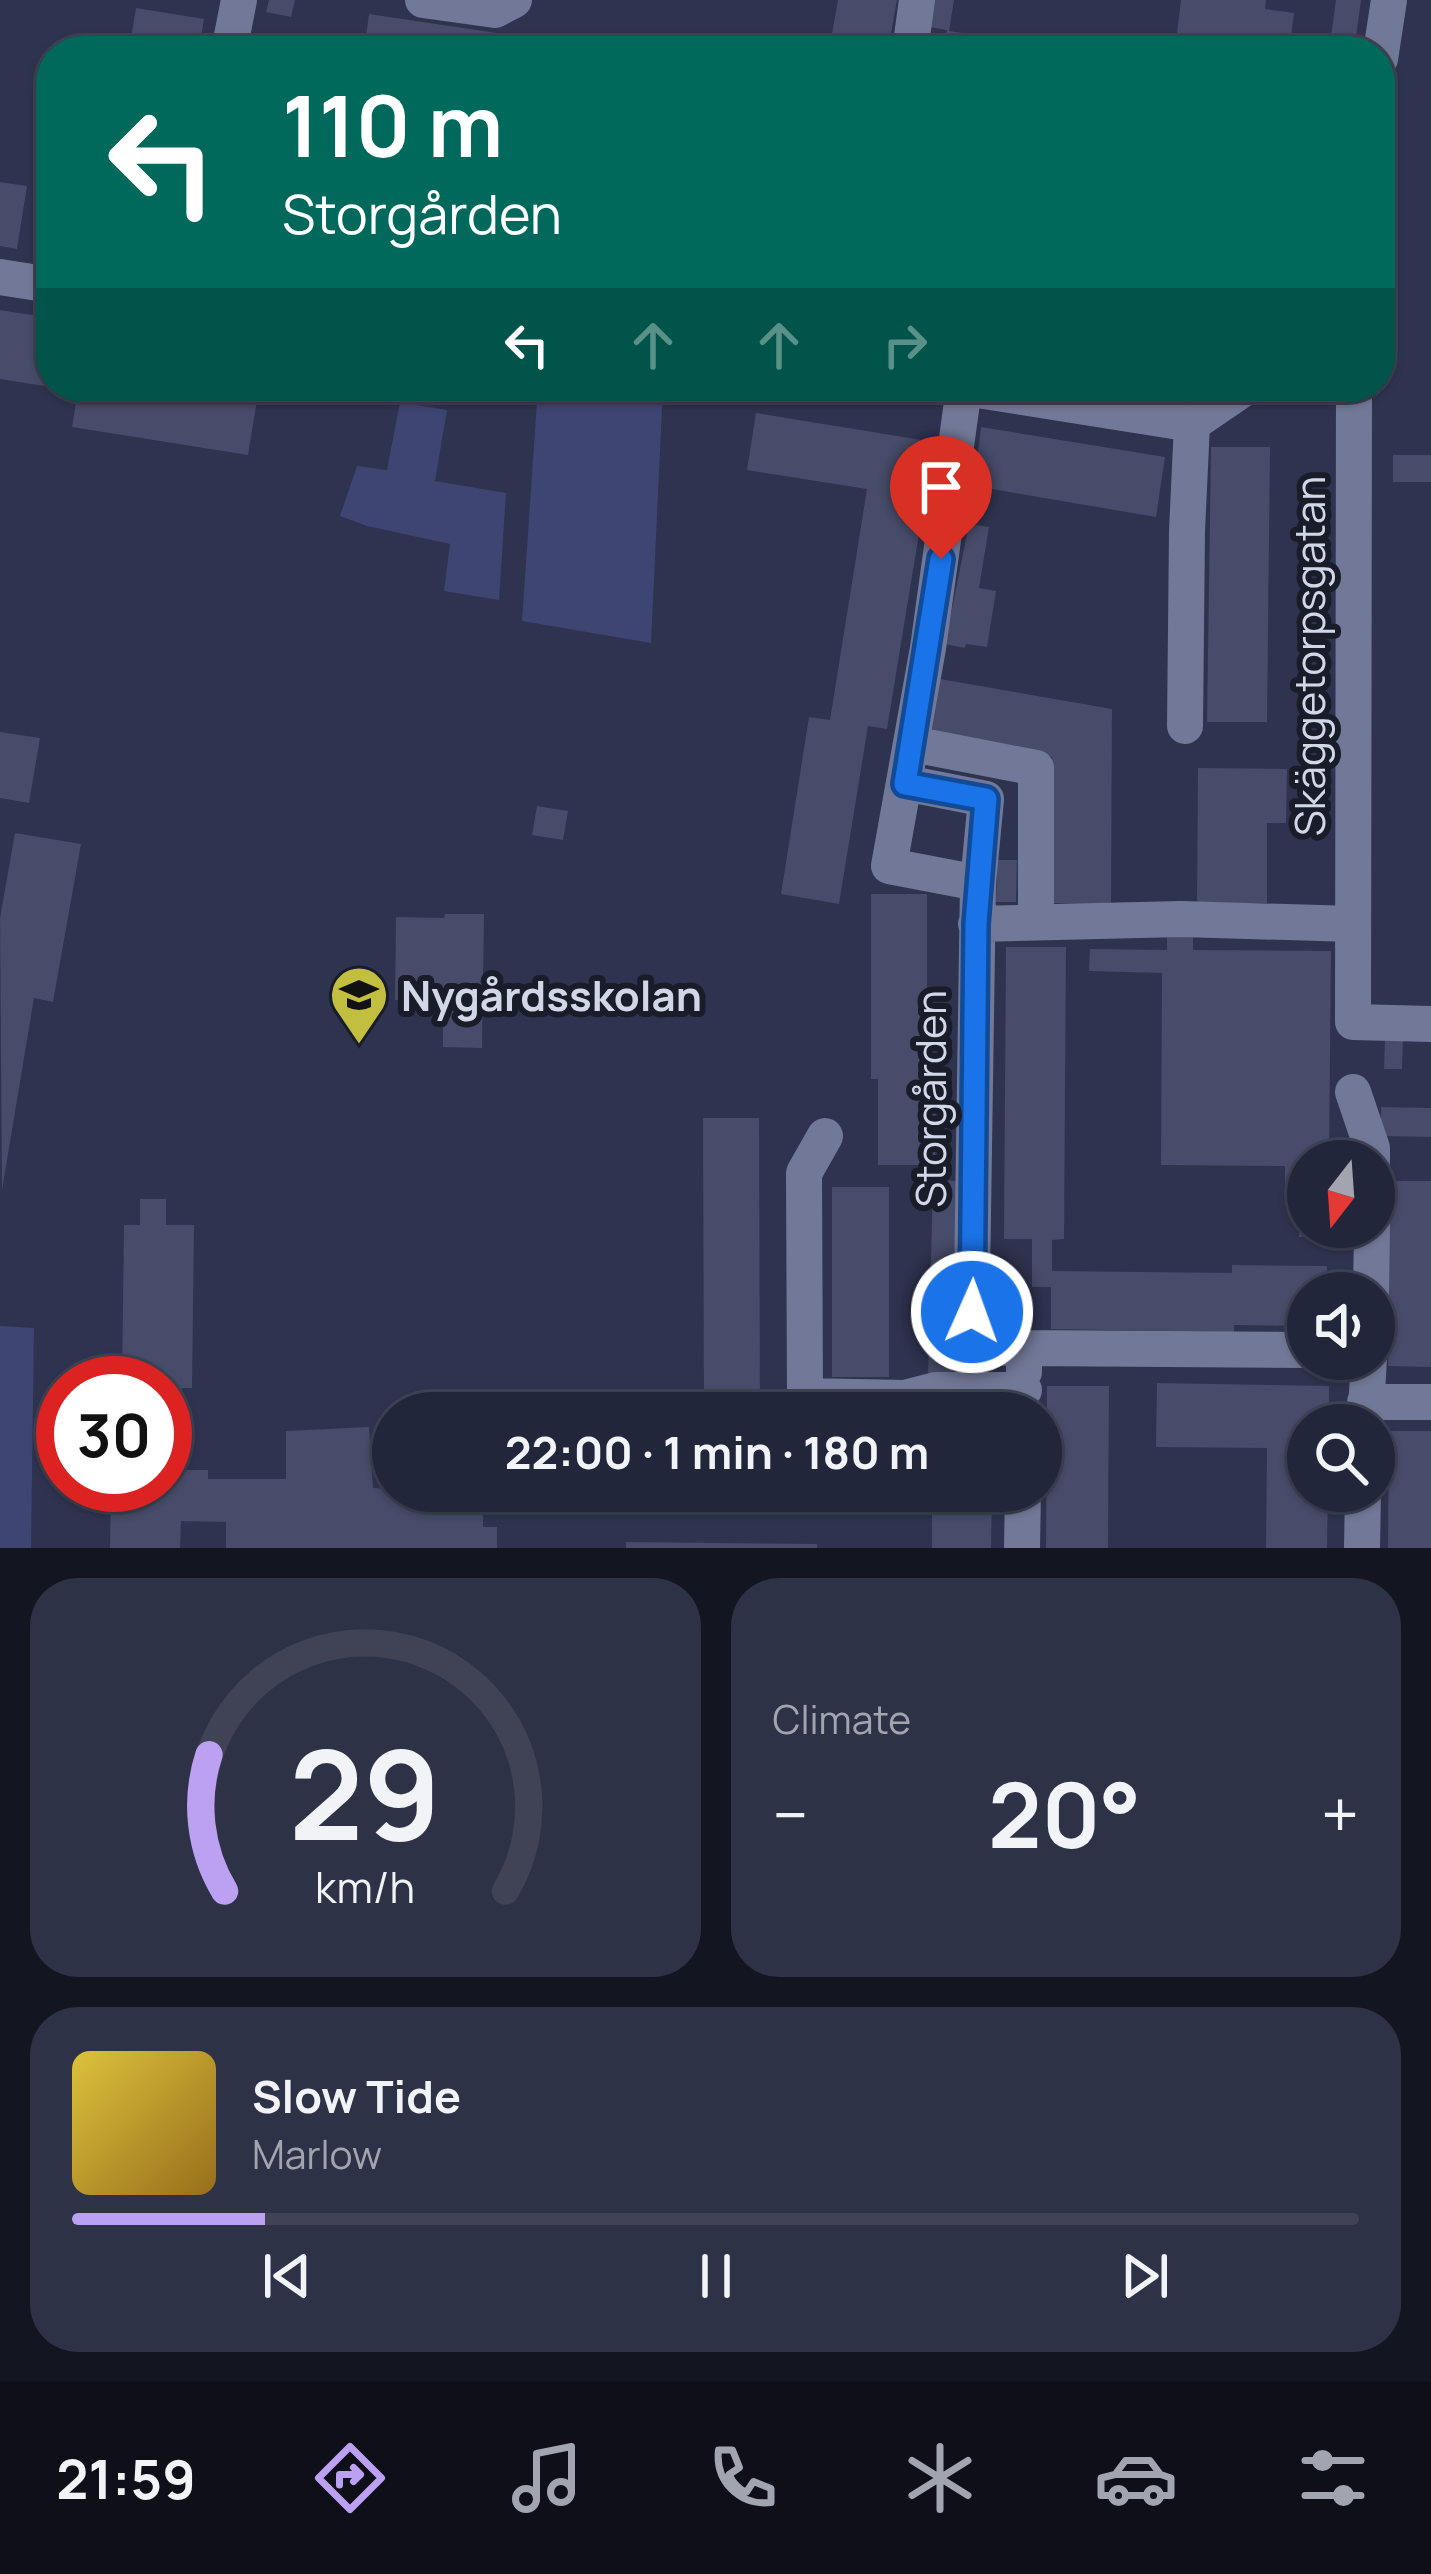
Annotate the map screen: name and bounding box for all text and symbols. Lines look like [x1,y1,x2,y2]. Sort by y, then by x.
text: 110 m [282,67,503,182]
icon: left [84,84,240,240]
text: Storgården [282,176,562,250]
icon: left [494,312,560,378]
icon: ahead [620,312,686,378]
icon: ahead [746,312,812,378]
icon: right [872,312,938,378]
pin [890,436,992,559]
icon: arrive [908,454,974,520]
street label: Skäggetorpsgatan [1280,476,1338,836]
school or university icon: Nygårdsskolan [328,964,390,1046]
place label: Nygårdsskolan [401,966,702,1024]
street label: Storgården [901,990,959,1208]
north arrow [1287,1140,1395,1248]
map controls [1287,1140,1395,1512]
position arrow [909,1249,1035,1375]
button: sound [1287,1272,1395,1380]
speed limit sign: 30 [36,1356,192,1512]
button: search [1287,1404,1395,1512]
text: 22:00 · 1 min · 180 m [505,1421,929,1483]
text: Climate [773,1692,911,1746]
text: 29 [289,1707,441,1877]
text: 20° [988,1752,1141,1875]
text: − [773,1769,808,1859]
text: + [1321,1769,1359,1859]
text: km/h [315,1856,415,1915]
text: Slow Tide [252,2065,461,2127]
text: Marlow [252,2127,382,2181]
icon: previous [254,2243,320,2309]
icon: pause [683,2243,749,2309]
icon: next [1112,2243,1178,2309]
icon: directions [308,2436,392,2520]
icon: music [505,2436,589,2520]
icon: phone [701,2436,785,2520]
icon: climate [898,2436,982,2520]
icon: car [1094,2436,1178,2520]
icon: filters [1291,2436,1375,2520]
text: 21:59 [56,2441,196,2515]

